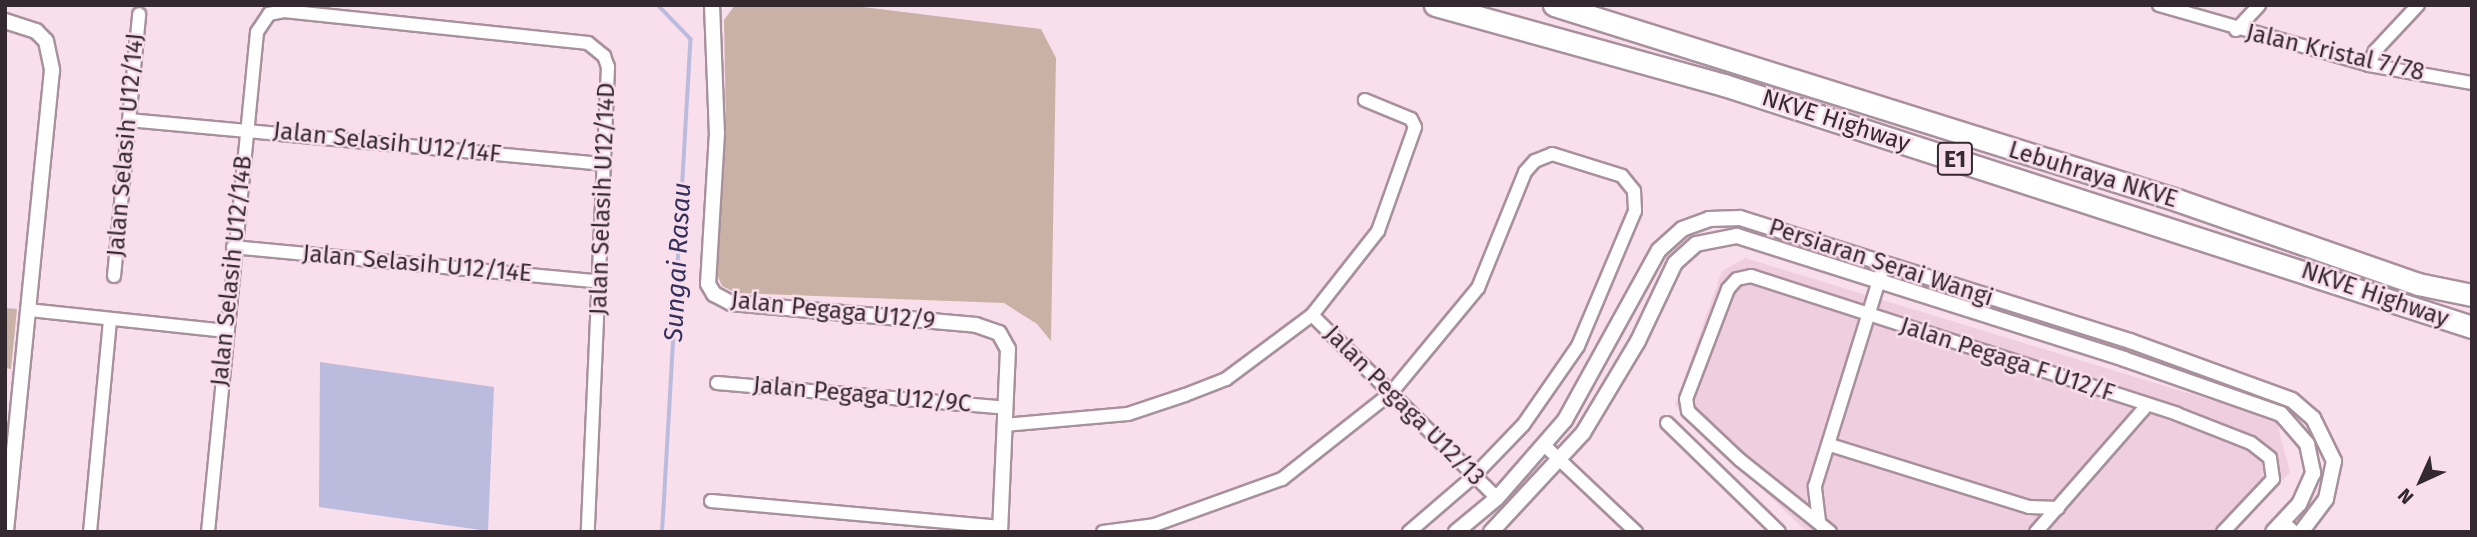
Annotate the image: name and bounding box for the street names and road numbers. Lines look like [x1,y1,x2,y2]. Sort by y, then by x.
street label: Jalan Kristal 7/78 [2243,18,2427,88]
street label: Jalan Selasih U12/14J [102,32,150,258]
street label: Jalan Selasih U12/14D [585,82,621,316]
street label: NKVE Highway [1758,83,1914,159]
street label: Jalan Selasih U12/14F [272,117,502,169]
street label: Lebuhraya NKVE [2005,136,2181,214]
road number: E1 [1936,140,1974,178]
street label: Jalan Selasih U12/14B [206,154,258,388]
street label: Persiaran Serai Wangi [1765,213,1997,313]
street label: Jalan Selasih U12/14E [301,240,533,288]
street label: NKVE Highway [2297,256,2453,334]
street label: Jalan Pegaga U12/9 [729,286,937,336]
street label: Jalan Pegaga F U12/F [1896,312,2118,408]
street label: Jalan Pegaga U12/13 [1318,320,1490,492]
street label: Jalan Pegaga U12/9C [752,371,972,419]

